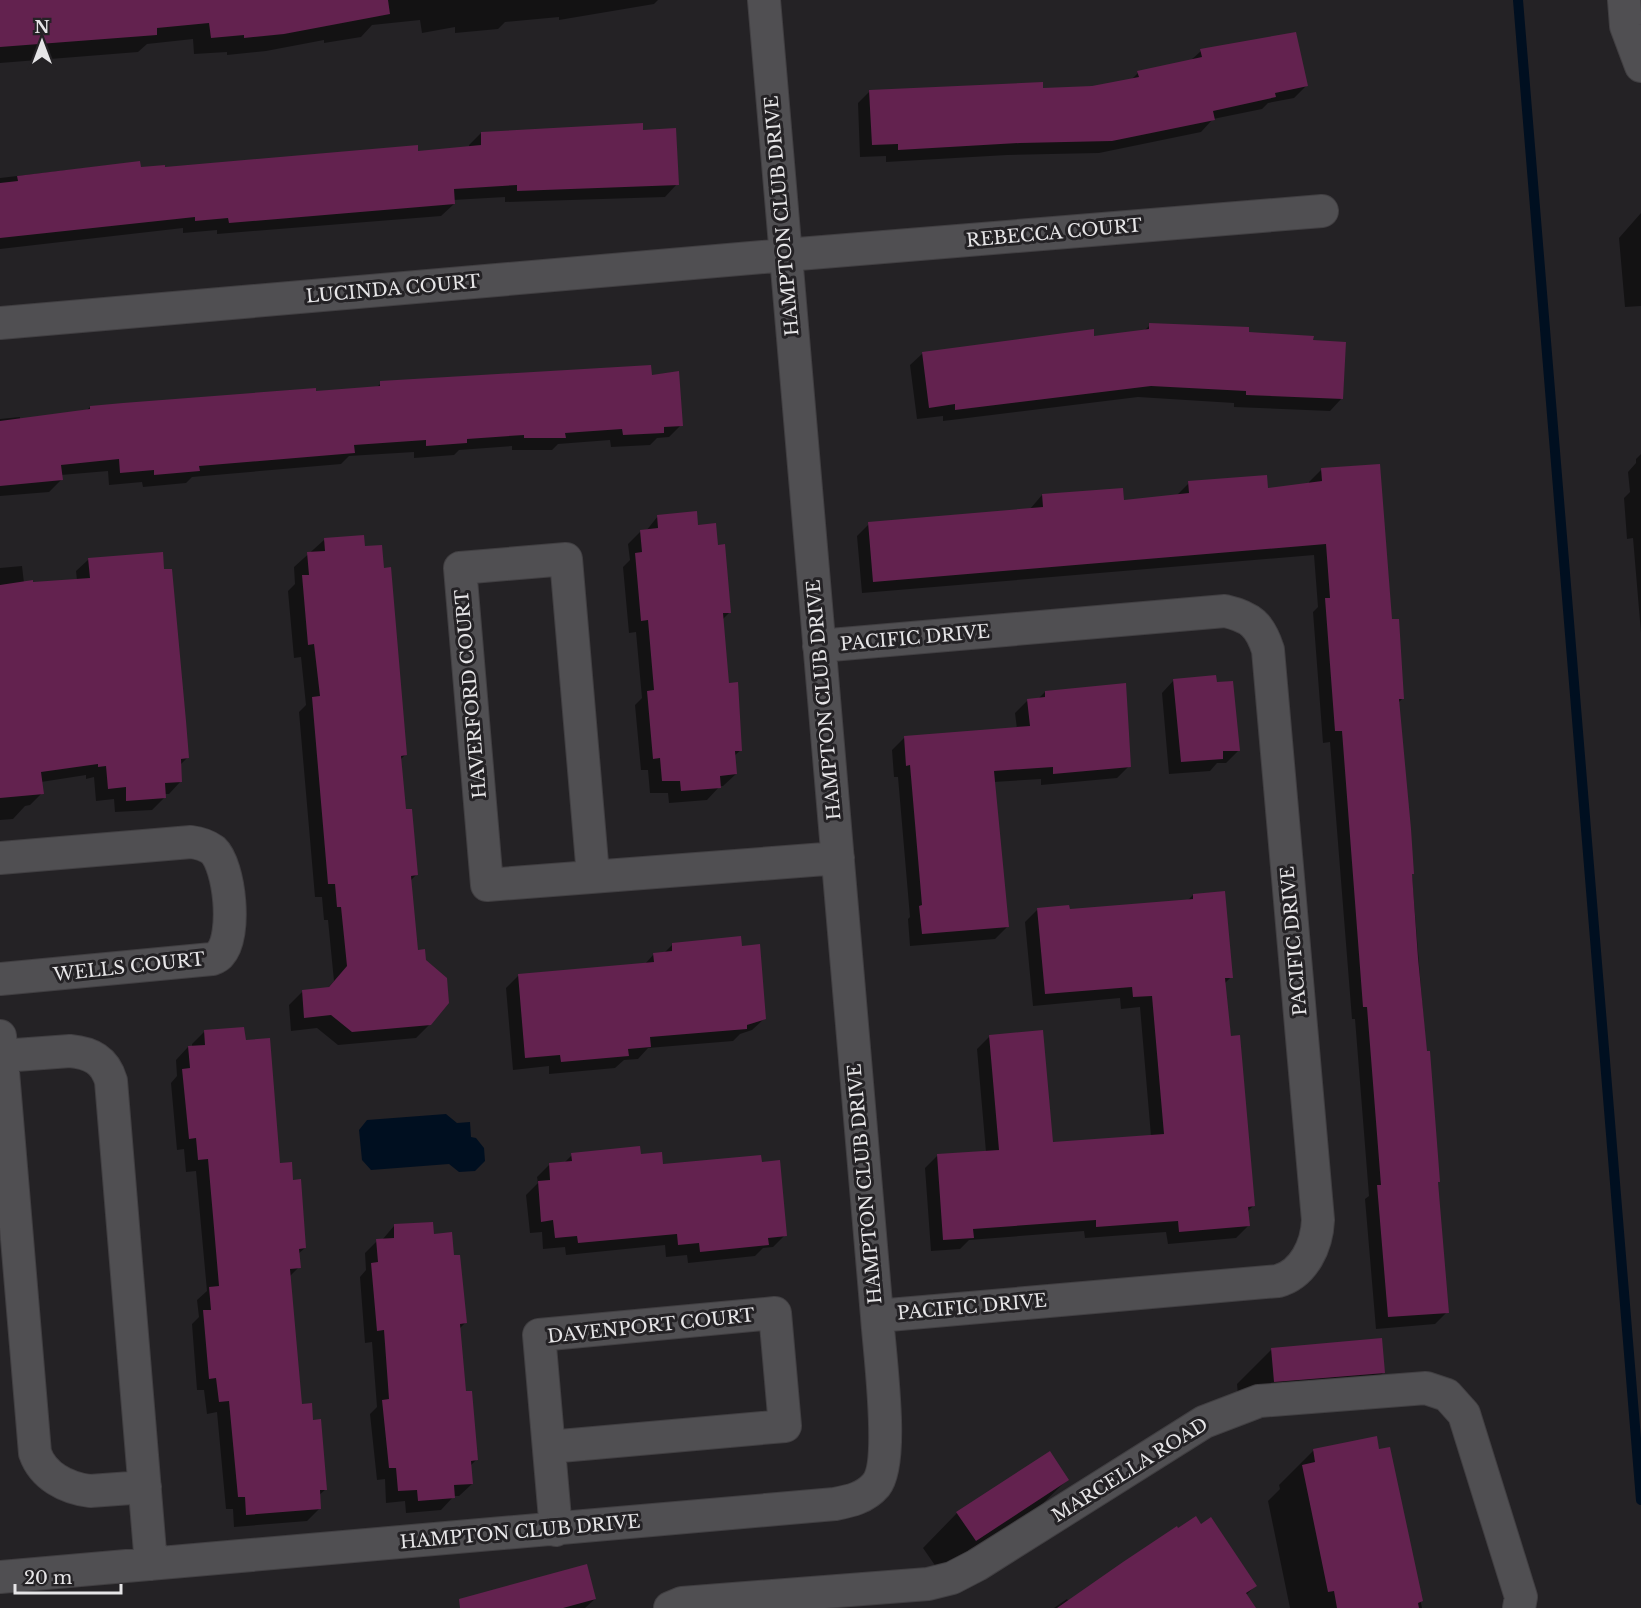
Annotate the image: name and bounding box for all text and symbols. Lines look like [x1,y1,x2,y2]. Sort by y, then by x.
north arrow [12,12,72,72]
text: N [34,17,50,37]
street label: HAMPTON CLUB DRIVE [761,95,803,337]
street label: REBECCA COURT [965,214,1143,252]
street label: LUCINDA COURT [305,270,482,308]
street label: HAMPTON CLUB DRIVE [803,579,845,821]
street label: HAVERFORD COURT [451,588,491,799]
street label: PACIFIC DRIVE [839,620,991,656]
street label: PACIFIC DRIVE [1276,865,1312,1017]
street label: WELLS COURT [51,948,206,986]
street label: HAMPTON CLUB DRIVE [844,1063,886,1305]
street label: PACIFIC DRIVE [896,1289,1048,1325]
street label: DAVENPORT COURT [546,1304,756,1348]
street label: MARCELLA ROAD [1048,1413,1212,1527]
street label: HAMPTON CLUB DRIVE [399,1511,641,1553]
scale bar [15,1557,122,1595]
text: 20 m [24,1567,72,1589]

